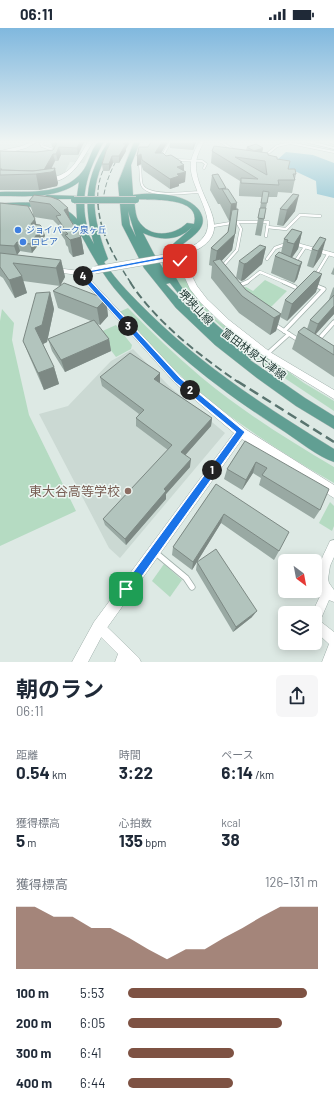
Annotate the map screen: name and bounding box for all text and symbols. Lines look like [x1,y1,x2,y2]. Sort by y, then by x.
text: 06:11 [20,5,53,23]
place label: ジョイパーク泉ヶ丘 [26,224,107,235]
marker: ジョイパーク泉ヶ丘 [13,225,23,235]
place label: ロピア [31,236,58,247]
marker: ロピア [18,237,28,247]
pin [163,244,197,278]
icon: check [169,250,191,272]
pin: 4 [73,266,93,286]
text: 4 [80,269,86,282]
street label: 堺狭山線 [176,286,216,327]
pin: 3 [118,316,138,336]
text: 3 [125,319,131,332]
street label: 富田林泉大津線 [220,325,289,382]
pin: 2 [180,380,200,400]
text: 2 [187,383,193,396]
pin: 1 [202,460,222,480]
text: 1 [210,463,214,476]
place label: 東大谷高等学校 [29,483,120,499]
marker: 東大谷高等学校 [123,486,133,496]
north arrow [278,554,322,598]
map controls [278,554,322,650]
pin [109,572,143,606]
icon: arrive [115,578,137,600]
button: layers [278,606,322,650]
text: 朝のラン [16,675,104,701]
button: share [276,675,318,717]
text: 06:11 [16,703,44,719]
text: 距離 [16,748,38,761]
text: 時間 [119,748,141,761]
text: ペース [221,748,254,761]
text: 0.54 [16,762,50,782]
text: 3:22 [119,762,153,782]
text: 6:14 [221,762,253,782]
text: km [50,768,67,781]
text: /km [253,768,274,781]
text: 獲得標高 [16,816,60,829]
text: 心拍数 [119,816,152,829]
text: kcal [221,816,241,829]
text: 38 [221,829,240,849]
text: 5 [16,830,25,850]
text: 135 [119,830,143,850]
text: m [25,836,36,849]
text: bpm [143,836,166,849]
text: 126–131 m [265,874,318,890]
text: 獲得標高 [16,876,68,892]
text: 100 m [16,985,49,1001]
text: 5:53 [80,985,104,1001]
text: 200 m [16,1015,52,1031]
text: 6:05 [80,1015,105,1031]
text: 300 m [16,1045,51,1061]
text: 6:41 [80,1045,102,1061]
text: 400 m [16,1075,52,1091]
text: 6:44 [80,1075,105,1091]

